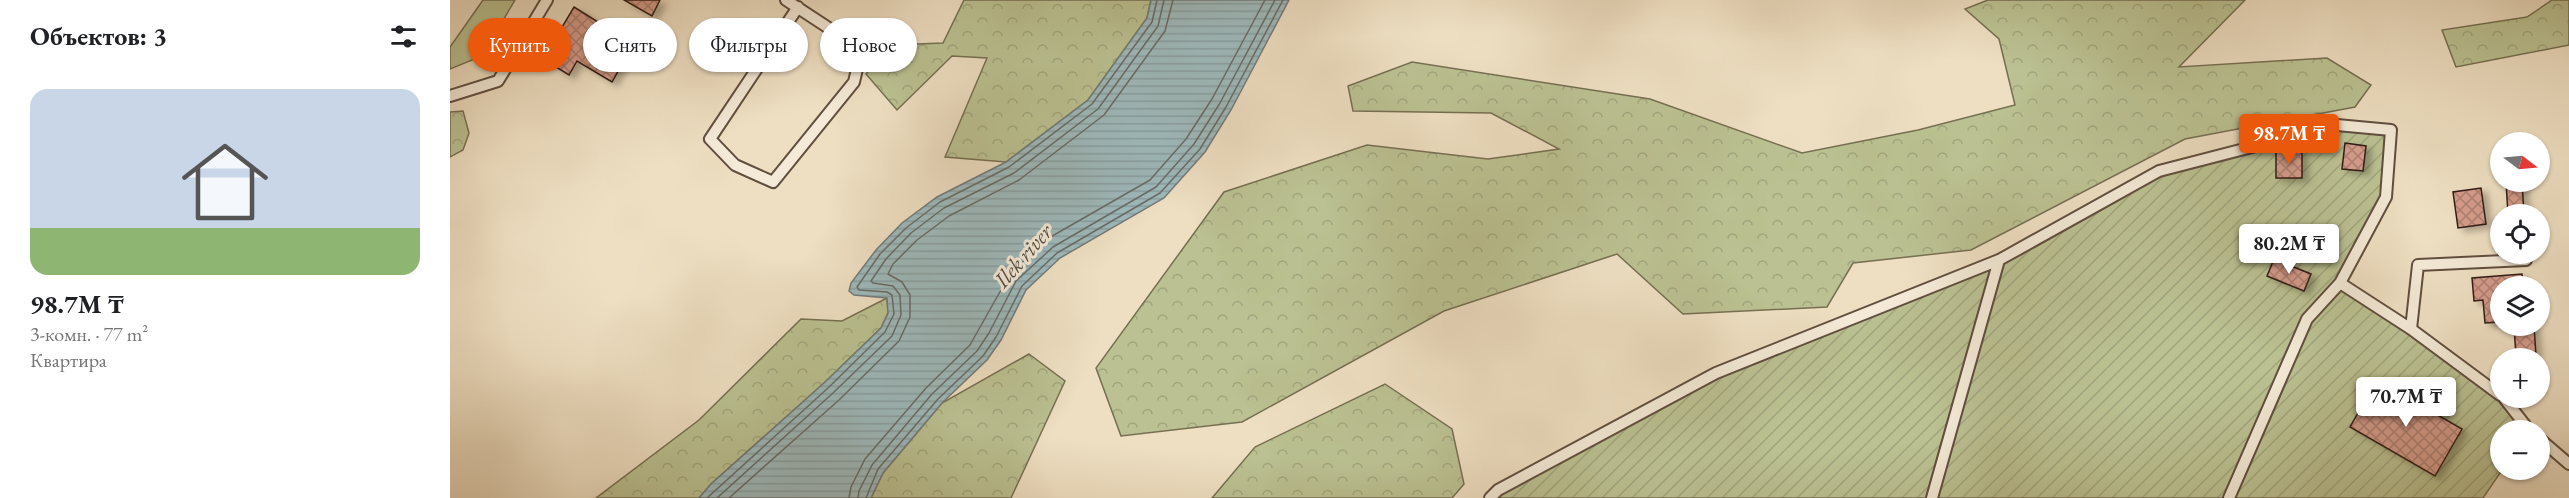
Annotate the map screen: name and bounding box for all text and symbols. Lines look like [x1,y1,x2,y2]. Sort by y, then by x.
chip: Купить [468,18,571,72]
chip: Снять [583,18,677,72]
chip: Фильтры [689,18,808,72]
chip: Новое [820,18,917,72]
text: Объектов: 3 [30,19,167,53]
icon: filters [387,20,420,53]
pin: 98.7M ₸ [2234,114,2344,165]
text: 98.7M ₸ [2253,120,2325,146]
icon: home [171,128,279,236]
north arrow [2490,132,2550,192]
map controls [2490,132,2550,480]
button: locate [2490,204,2550,264]
water label: Ilek river [987,217,1060,295]
pin: 80.2M ₸ [2234,224,2344,275]
text: 80.2M ₸ [2253,230,2325,256]
button: layers [2490,276,2550,336]
text: 98.7M ₸ [30,287,124,321]
text: 3-комн. · 77 m² [30,321,148,347]
text: Квартира [30,347,107,373]
button: + [2490,348,2550,408]
pin: 70.7M ₸ [2351,377,2461,428]
text: 70.7M ₸ [2370,383,2442,409]
button: − [2490,420,2550,480]

